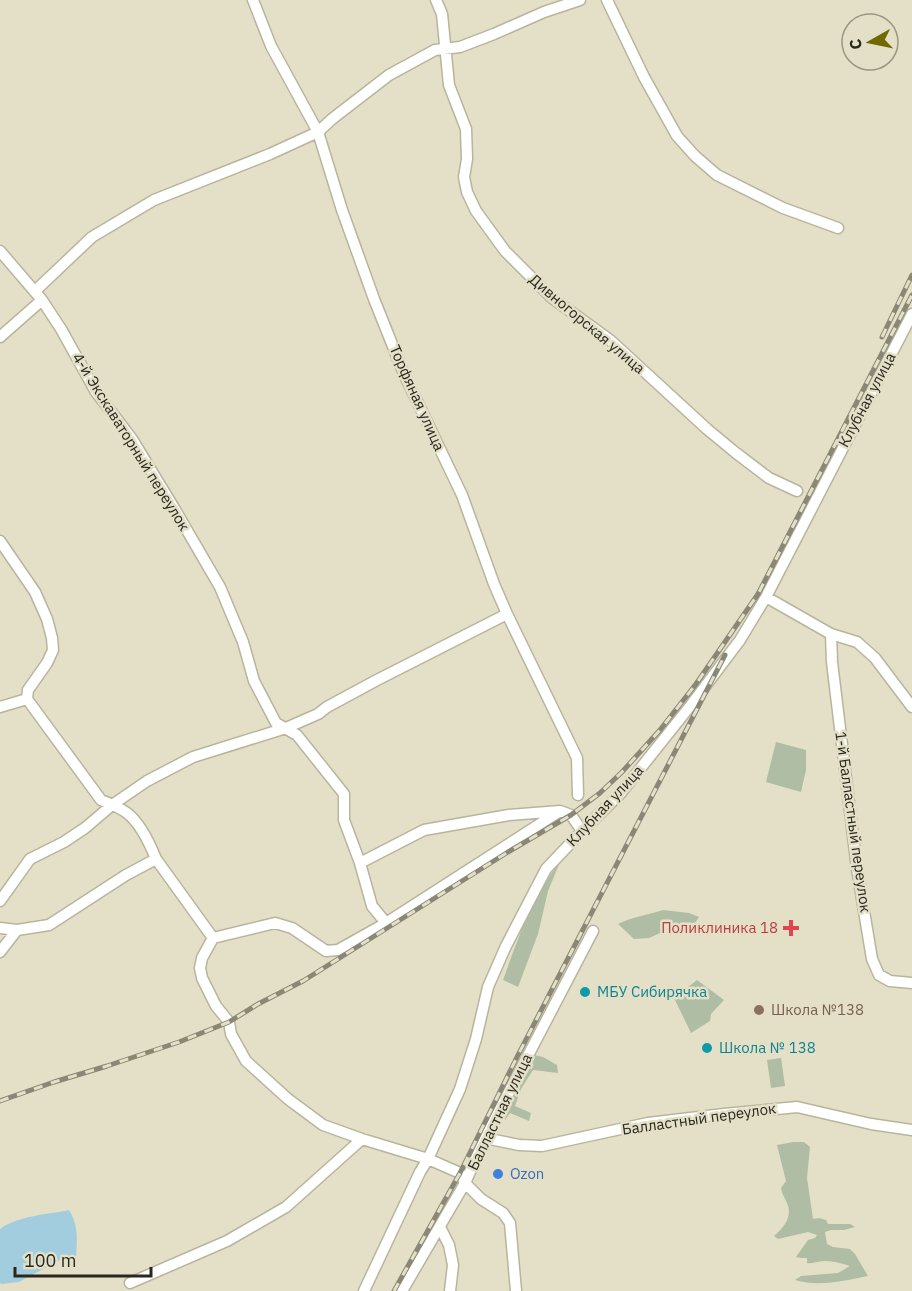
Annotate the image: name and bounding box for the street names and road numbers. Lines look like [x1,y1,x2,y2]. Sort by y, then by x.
street label: Дивногорская улица [526,270,649,378]
street label: Торфяная улица [386,342,449,454]
street label: 4-й Экскаваторный переулок [69,349,194,534]
street label: Клубная улица [834,349,899,450]
street label: 1-й Балластный переулок [831,730,876,914]
street label: Клубная улица [562,761,647,850]
street label: Балластная улица [463,1050,536,1173]
street label: Балластный переулок [621,1098,777,1139]

